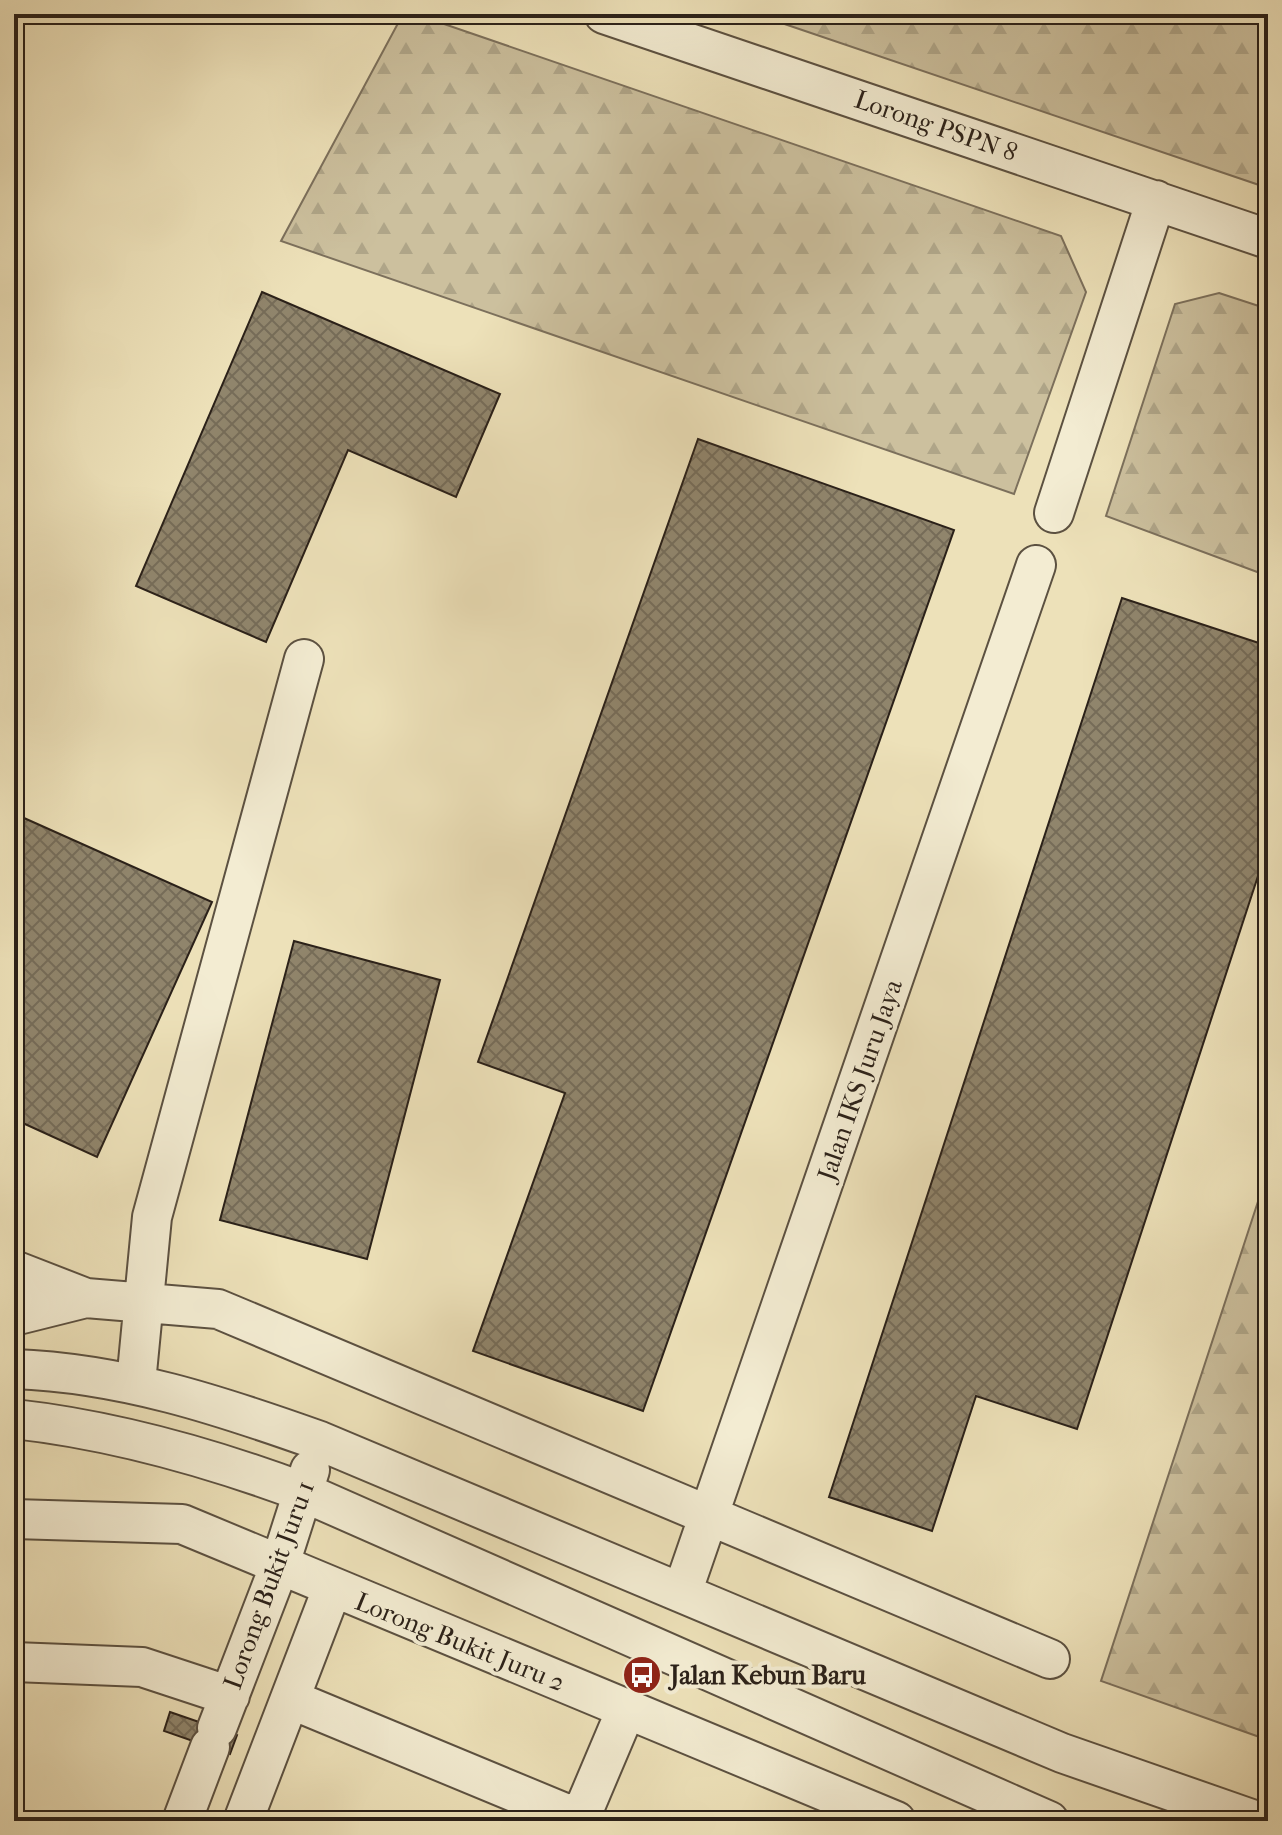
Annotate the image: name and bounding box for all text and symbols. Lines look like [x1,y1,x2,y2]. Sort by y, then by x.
street label: Lorong PSPN 8 [850,84,1022,168]
street label: Jalan IKS Juru Jaya [810,974,909,1187]
street label: Lorong Bukit Juru 1 [217,1477,321,1693]
street label: Lorong Bukit Juru 2 [351,1586,569,1698]
bus stop icon: Jalan Kebun Baru [621,1654,663,1696]
place label: Jalan Kebun Baru [667,1660,866,1691]

